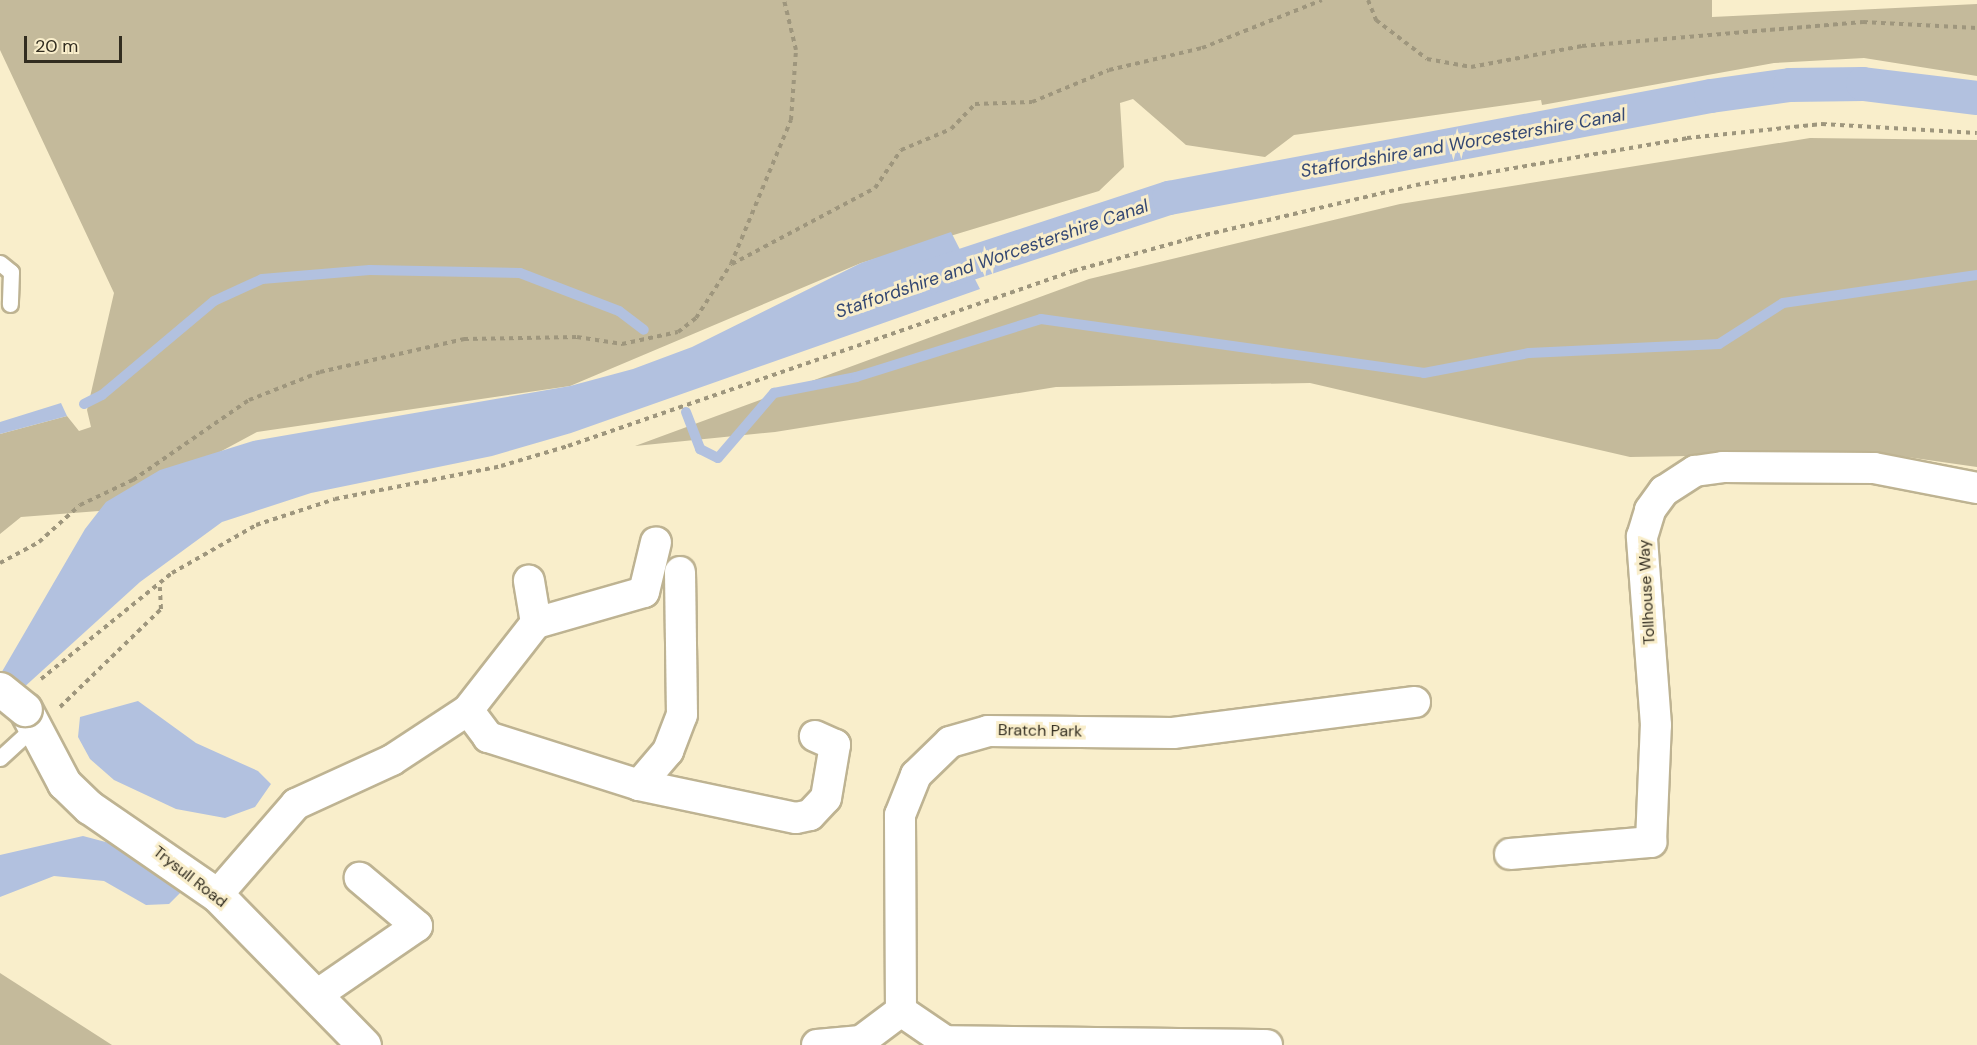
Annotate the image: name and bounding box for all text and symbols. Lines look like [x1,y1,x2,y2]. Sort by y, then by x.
scale bar [27,24,124,62]
text: 20 m [35,34,78,58]
water label: Staffordshire and Worcestershire Canal [1299,104,1627,182]
water label: Staffordshire and Worcestershire Canal [833,195,1151,323]
street label: Tollhouse Way [1635,539,1659,645]
street label: Bratch Park [998,721,1082,741]
street label: Trysull Road [149,842,231,912]

